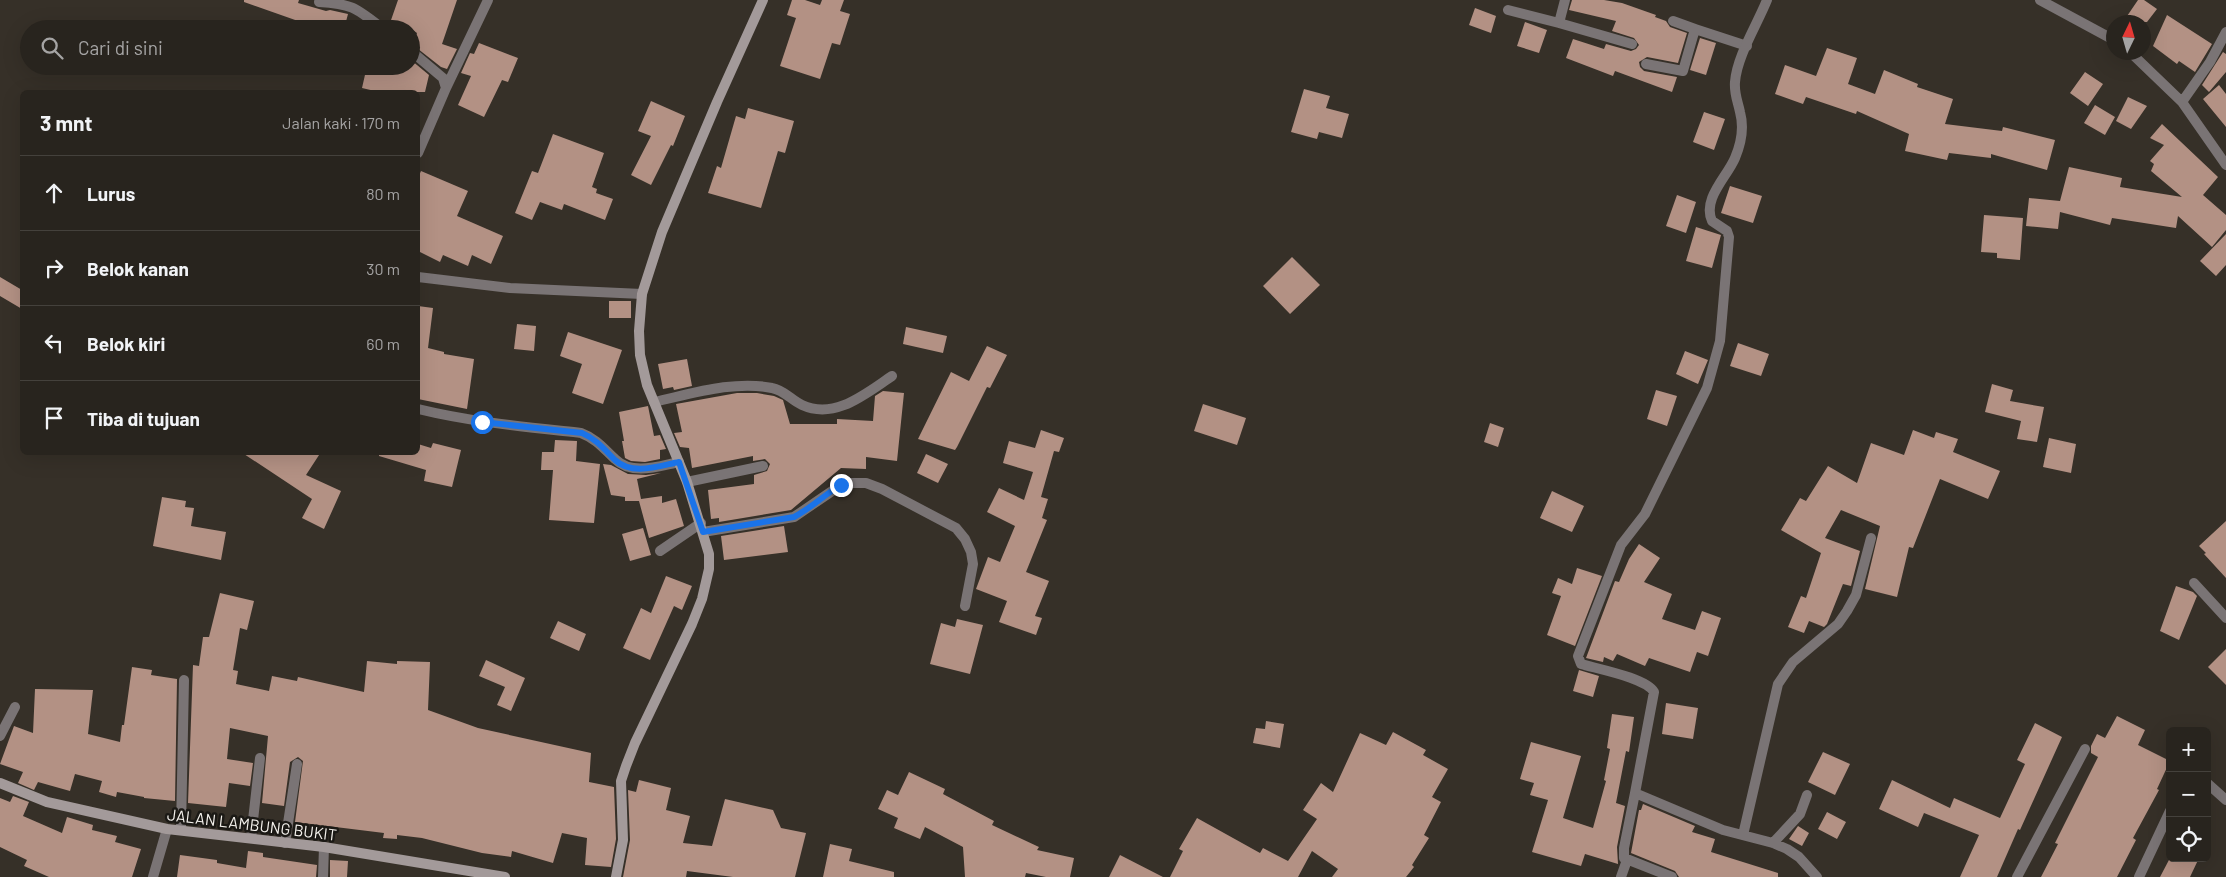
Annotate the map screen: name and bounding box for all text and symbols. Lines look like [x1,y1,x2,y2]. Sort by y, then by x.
north arrow [2106,15,2151,60]
search box [20,20,420,75]
icon: search [38,34,66,62]
text: Cari di sini [78,36,163,59]
text: 3 mnt [40,110,93,135]
text: Jalan kaki · 170 m [282,113,400,132]
icon: ahead [40,179,68,207]
text: Lurus [87,182,135,205]
text: 80 m [366,184,400,203]
icon: right [40,254,68,282]
text: Belok kanan [87,257,189,280]
text: 30 m [366,259,400,278]
icon: left [40,329,68,357]
text: Belok kiri [87,332,165,355]
text: 60 m [366,334,400,353]
icon: arrive [40,404,68,432]
text: Tiba di tujuan [87,407,200,430]
route start [471,411,494,434]
route end [830,474,853,497]
map controls [2166,727,2211,862]
button: + [2166,727,2211,772]
button: − [2166,772,2211,817]
street label: JALAN LAMBUNG BUKIT [166,804,338,844]
button: locate [2166,817,2211,862]

